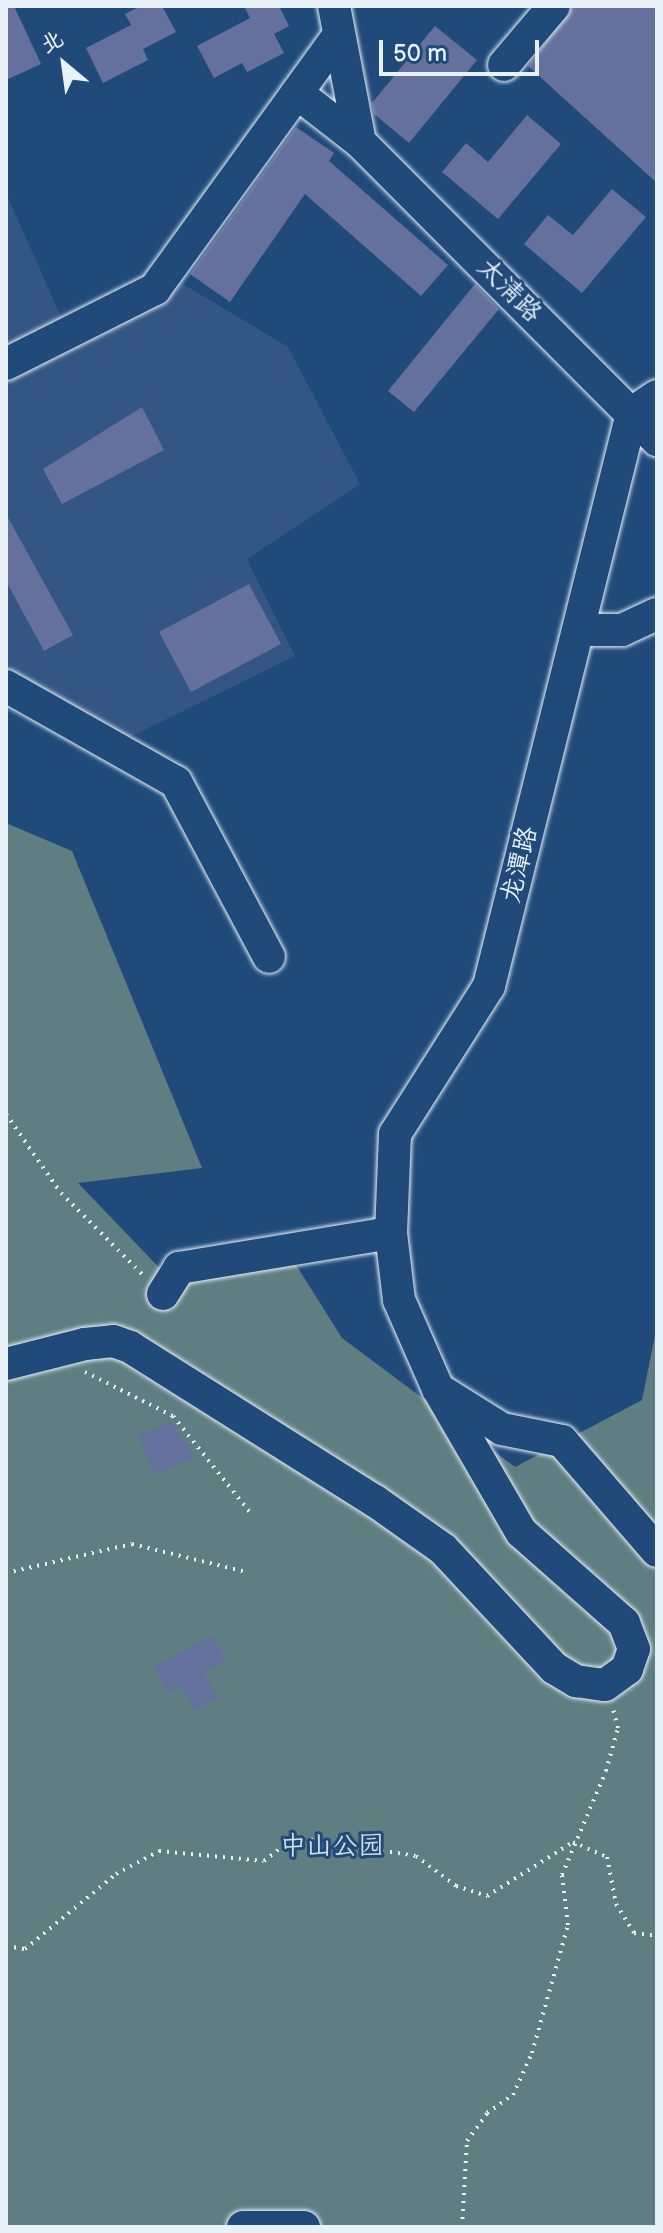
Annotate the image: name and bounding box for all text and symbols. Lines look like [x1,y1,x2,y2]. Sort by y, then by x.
north arrow [24,24,104,104]
scale bar [383,24,543,74]
text: 北 [36,25,68,60]
text: 50 m [393,39,447,68]
street label: 太清路 [470,252,548,330]
street label: 龙潭路 [495,823,545,907]
park label: 中山公园 [280,1831,384,1863]

